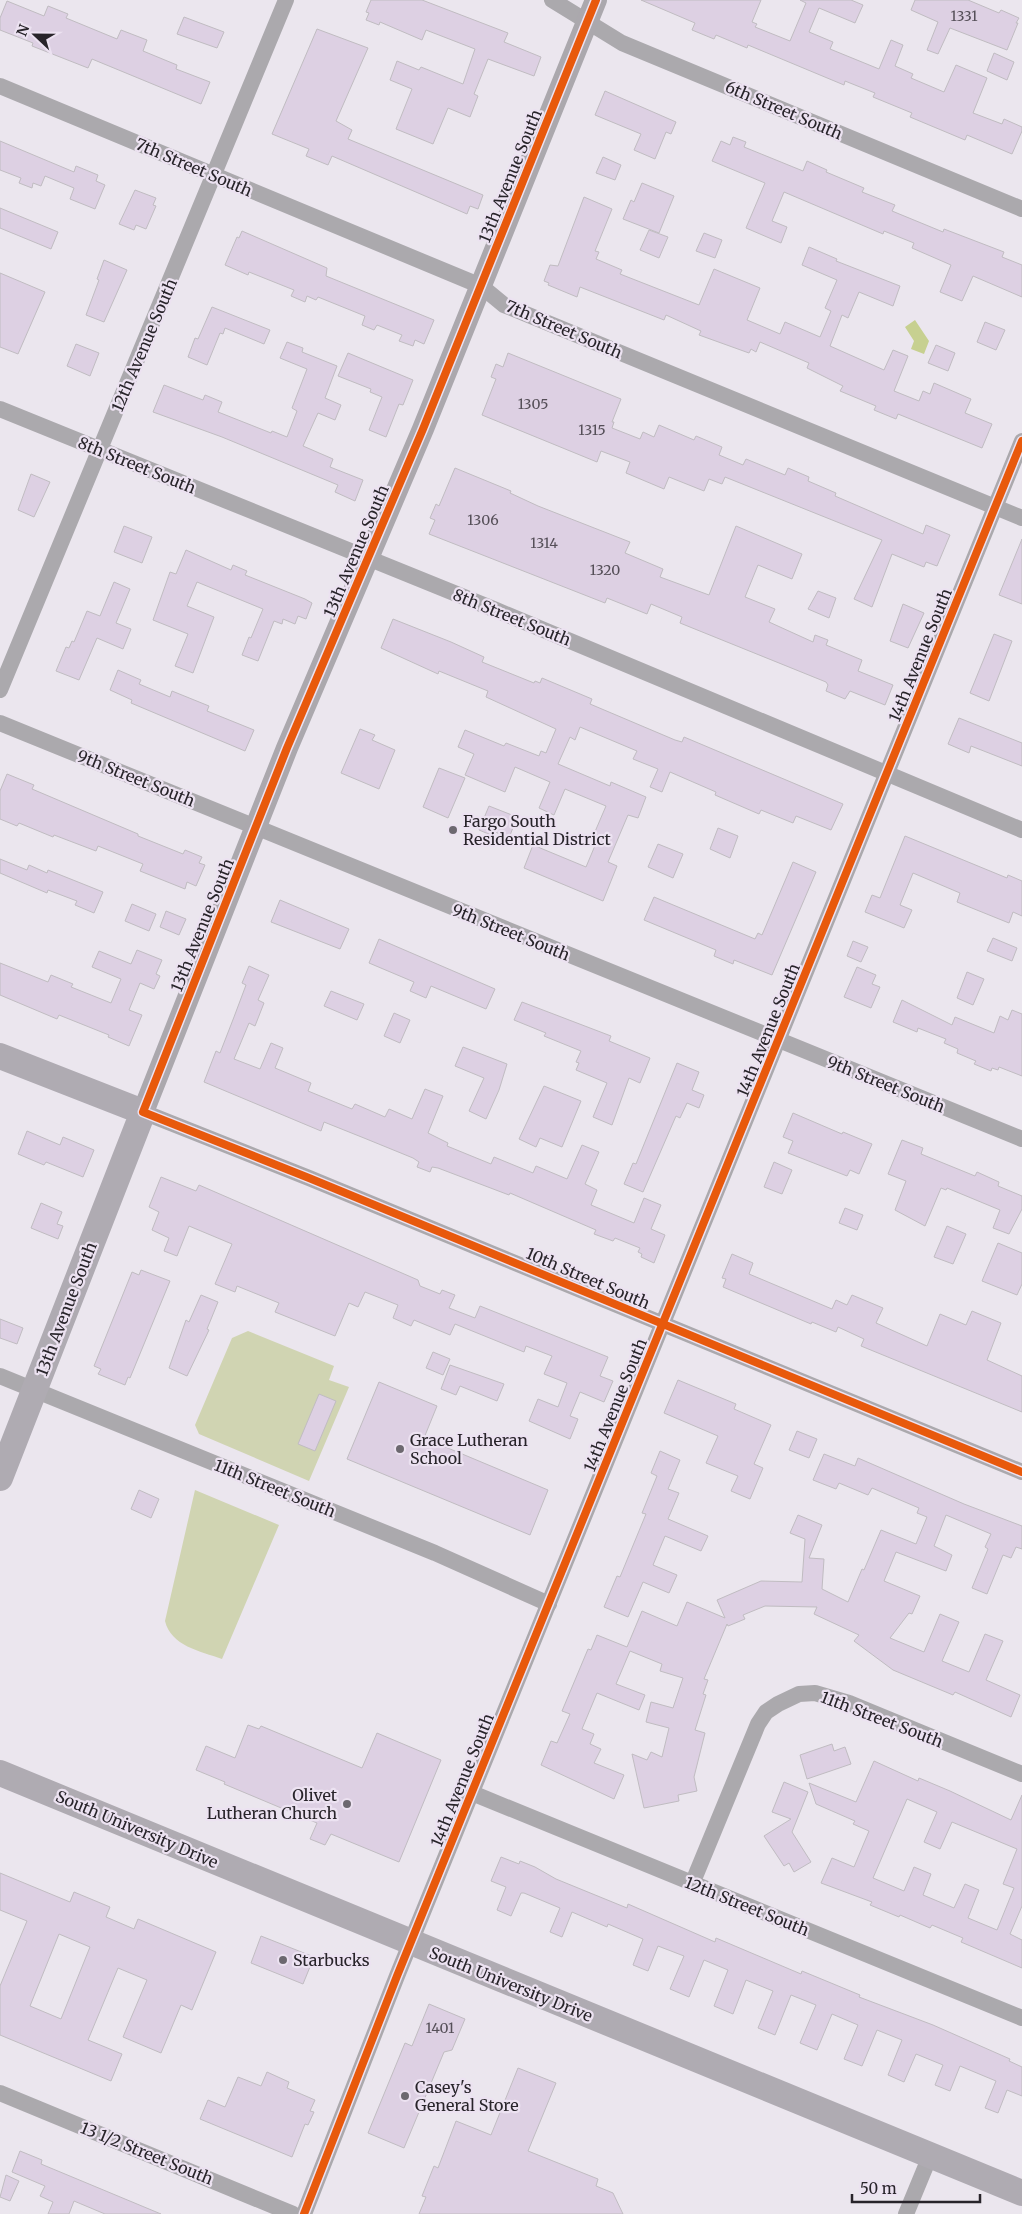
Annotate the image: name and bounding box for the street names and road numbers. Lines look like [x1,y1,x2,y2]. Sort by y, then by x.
street label: 6th Street South [722,76,846,144]
street label: 13th Avenue South [474,106,546,245]
street label: 7th Street South [133,133,256,201]
street label: 12th Avenue South [107,275,181,414]
street label: 7th Street South [503,295,626,363]
street label: 8th Street South [75,432,199,498]
street label: 13th Avenue South [319,481,393,620]
street label: 8th Street South [450,584,574,650]
street label: 14th Avenue South [884,585,956,725]
street label: 9th Street South [74,745,198,811]
street label: 13th Avenue South [166,855,238,994]
street label: 9th Street South [449,899,573,965]
street label: 14th Avenue South [732,960,804,1100]
street label: 9th Street South [824,1051,948,1117]
street label: 13th Avenue South [31,1239,101,1379]
street label: 10th Street South [523,1243,653,1313]
street label: 14th Avenue South [579,1335,651,1475]
street label: 11th Street South [211,1455,339,1522]
street label: 11th Street South [818,1687,946,1752]
street label: 14th Avenue South [426,1710,498,1850]
street label: South University Drive [53,1786,221,1872]
street label: 12th Street South [682,1872,812,1940]
street label: South University Drive [426,1942,596,2026]
street label: 13 1/2 Street South [78,2117,216,2189]

